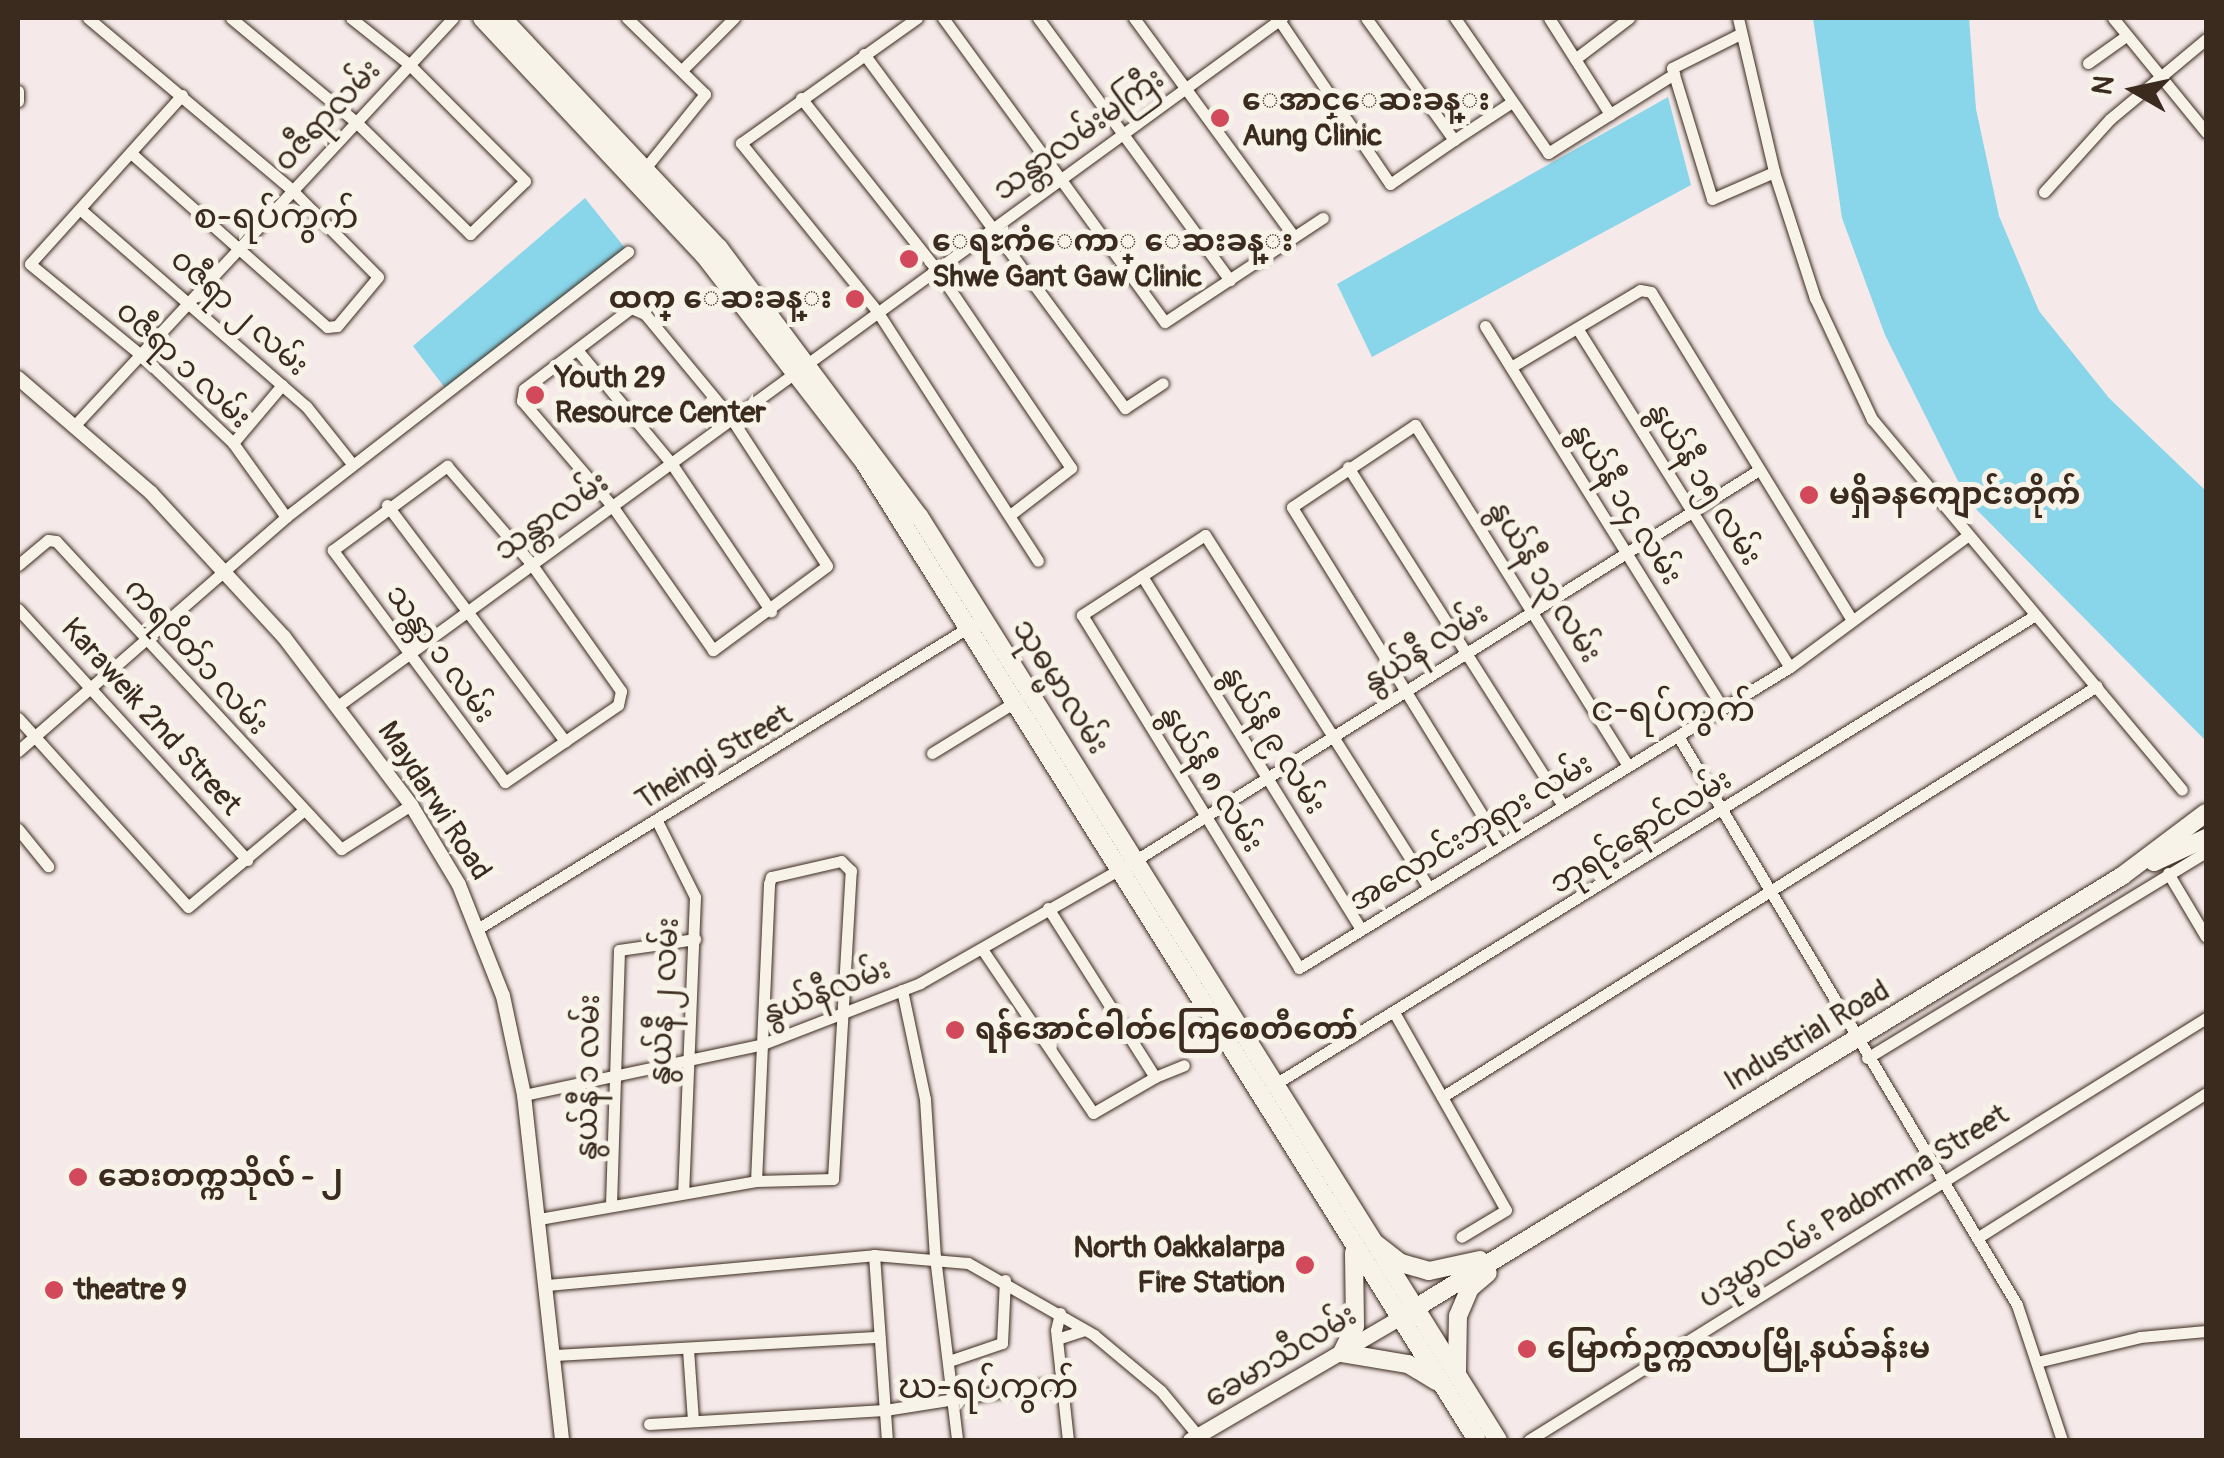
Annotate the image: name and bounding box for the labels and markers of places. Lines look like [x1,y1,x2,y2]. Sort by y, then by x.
place label: ေအာင္ေဆးခန္း Aung Clinic [1242,83,1490,154]
marker: ေအာင္ေဆးခန္း Aung Clinic [1207,105,1233,131]
place label: ေရႊကံေကာ္ ေဆးခန္း Shwe Gant Gaw Clinic [932,224,1292,294]
marker: ေရႊကံေကာ္ ေဆးခန္း Shwe Gant Gaw Clinic [896,246,922,272]
place label: ထက္ ေဆးခန္း [610,281,832,317]
marker: ထက္ ေဆးခန္း [842,286,868,312]
place label: Youth 29 Resource Center [555,360,766,430]
marker: Youth 29 Resource Center [524,384,546,406]
place label: မရှိခနကျောင်းတိုက် [1829,477,2080,513]
marker: မရှိခနကျောင်းတိုက် [1798,484,1820,506]
place label: ရန်အောင်ဓါတ်ကြေစေတီတော် [975,1012,1358,1048]
marker: ရန်အောင်ဓါတ်ကြေစေတီတော် [944,1019,966,1041]
place label: ဆေးတက္ကသိုလ် - ၂ [98,1159,343,1195]
marker: ဆေးတက္ကသိုလ် - ၂ [67,1166,89,1188]
place label: North Oakkalarpa Fire Station [1073,1230,1285,1300]
marker: North Oakkalarpa Fire Station [1294,1254,1316,1276]
place label: theatre 9 [74,1272,187,1308]
marker: theatre 9 [43,1279,65,1301]
place label: မြောက်ဥက္ကလာပမြို့နယ်ခန်းမ [1547,1331,1930,1367]
marker: မြောက်ဥက္ကလာပမြို့နယ်ခန်းမ [1516,1338,1538,1360]

